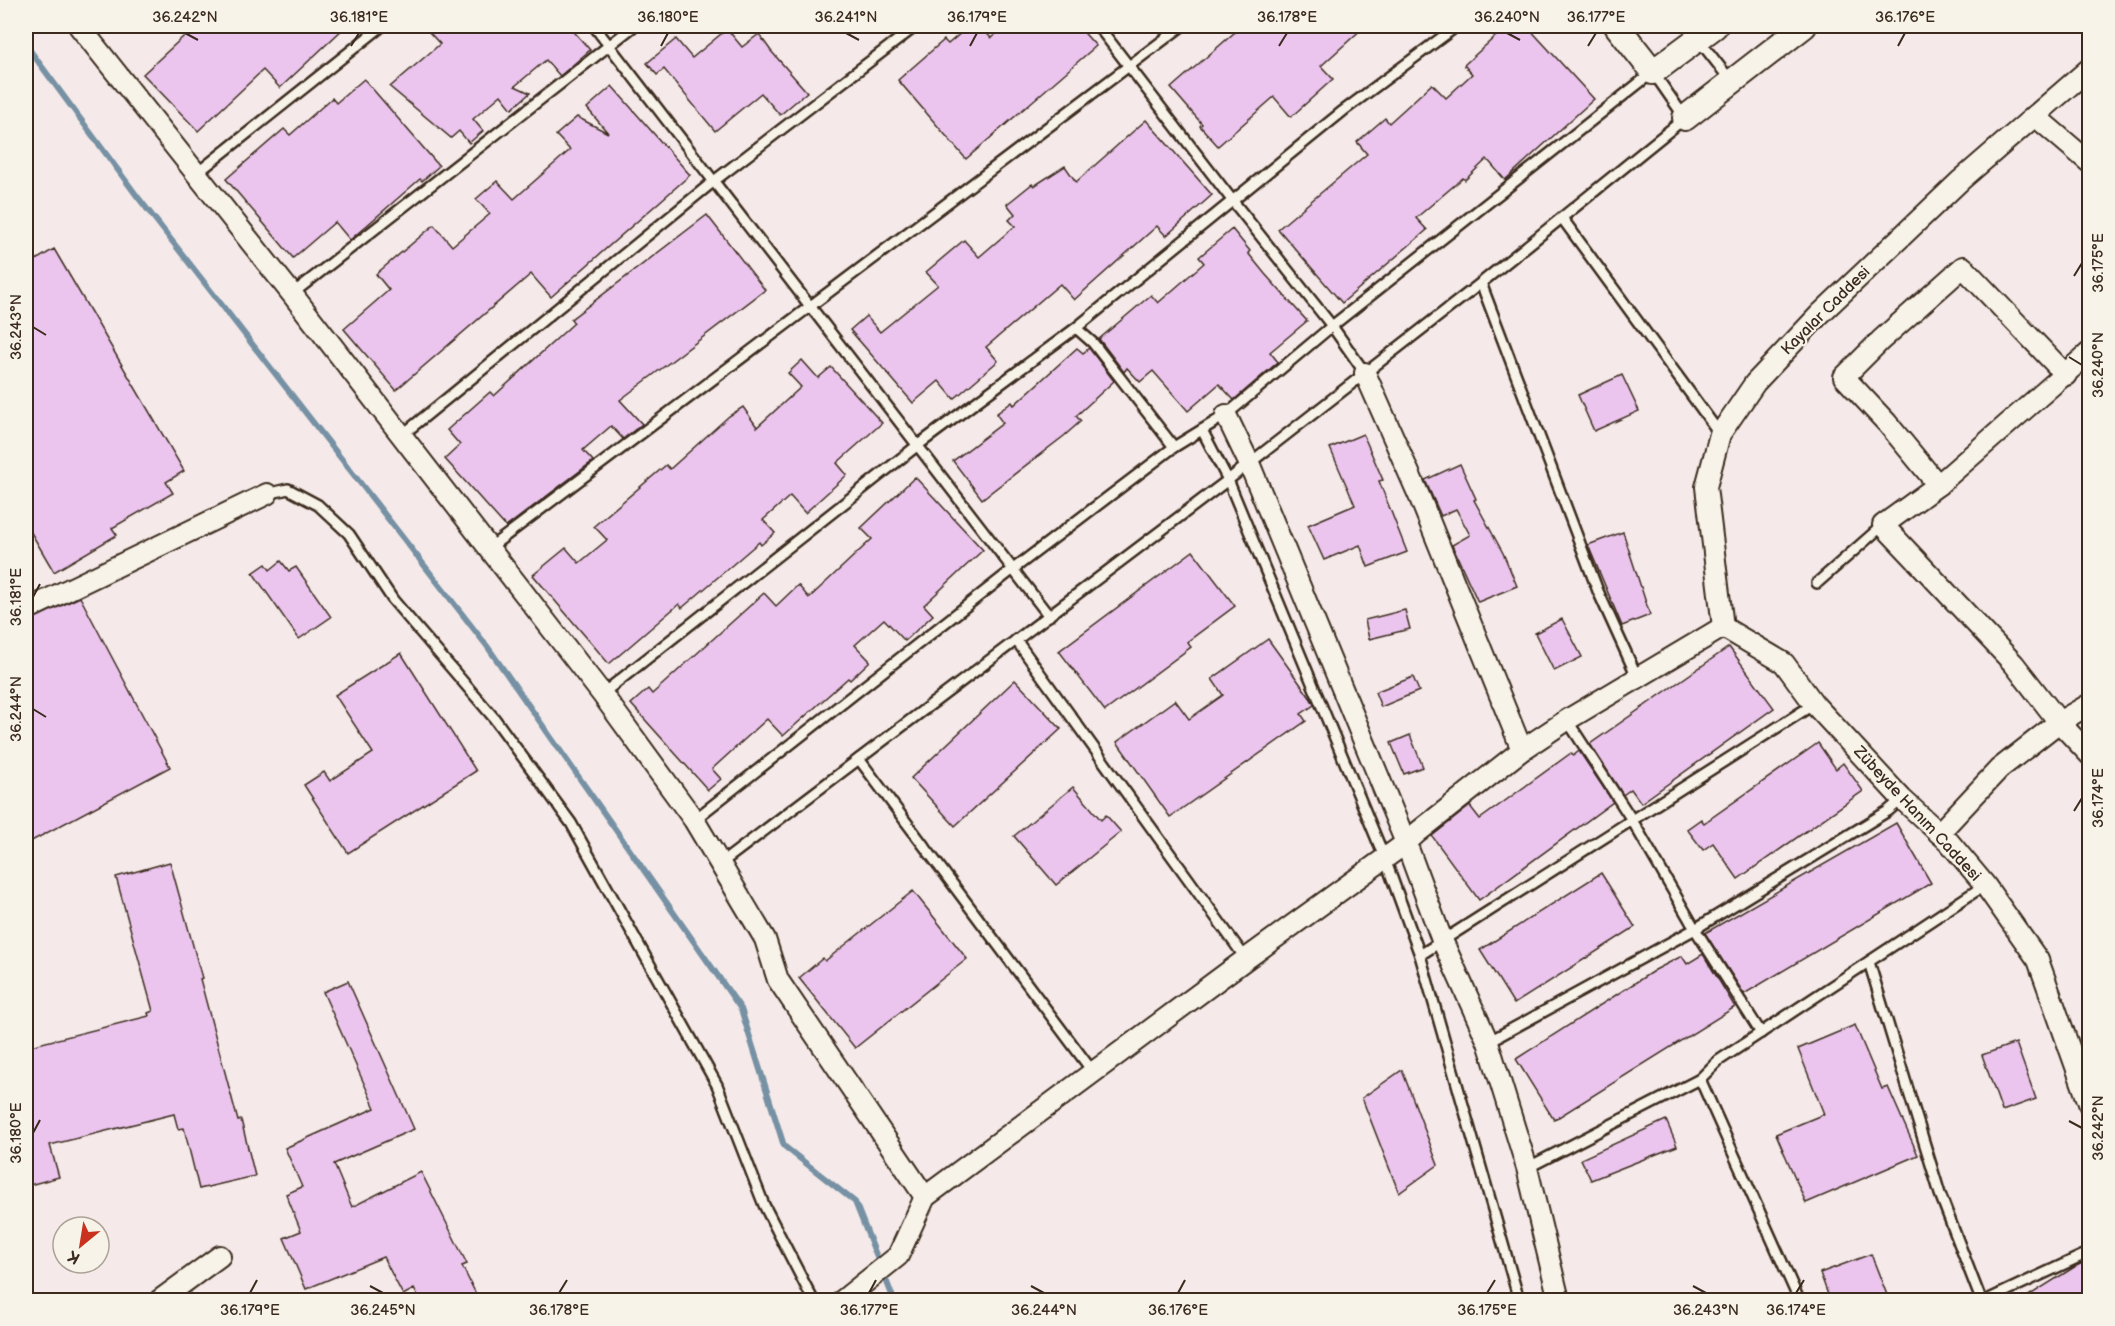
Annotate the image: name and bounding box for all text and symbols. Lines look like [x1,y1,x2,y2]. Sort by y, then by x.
text: 36.242°N [152,8,218,27]
text: 36.181°E [330,8,388,27]
text: 36.180°E [637,8,699,27]
text: 36.241°N [814,8,878,27]
text: 36.179°E [947,8,1007,27]
text: 36.178°E [1257,8,1317,27]
text: 36.240°N [1474,8,1540,27]
text: 36.177°E [1567,8,1625,27]
text: 36.176°E [1875,8,1935,27]
text: 36.175°E [2089,233,2108,293]
street label: Kayalar Caddesi [1778,263,1874,359]
text: 36.243°N [7,294,26,360]
text: 36.240°N [2089,332,2108,398]
text: 36.181°E [7,568,26,626]
text: 36.244°N [7,676,26,742]
street label: Zübeyde Hanım Caddesi [1849,742,1985,885]
text: 36.174°E [2089,768,2108,828]
text: 36.242°N [2089,1095,2108,1161]
text: 36.180°E [7,1102,26,1164]
north arrow [51,1215,111,1275]
text: K [65,1246,84,1268]
text: 36.179°E [220,1301,280,1320]
text: 36.245°N [350,1301,416,1320]
text: 36.178°E [529,1301,589,1320]
text: 36.177°E [840,1301,898,1320]
text: 36.244°N [1011,1301,1077,1320]
text: 36.176°E [1148,1301,1208,1320]
text: 36.175°E [1457,1301,1517,1320]
text: 36.243°N [1673,1301,1739,1320]
text: 36.174°E [1766,1301,1826,1320]

